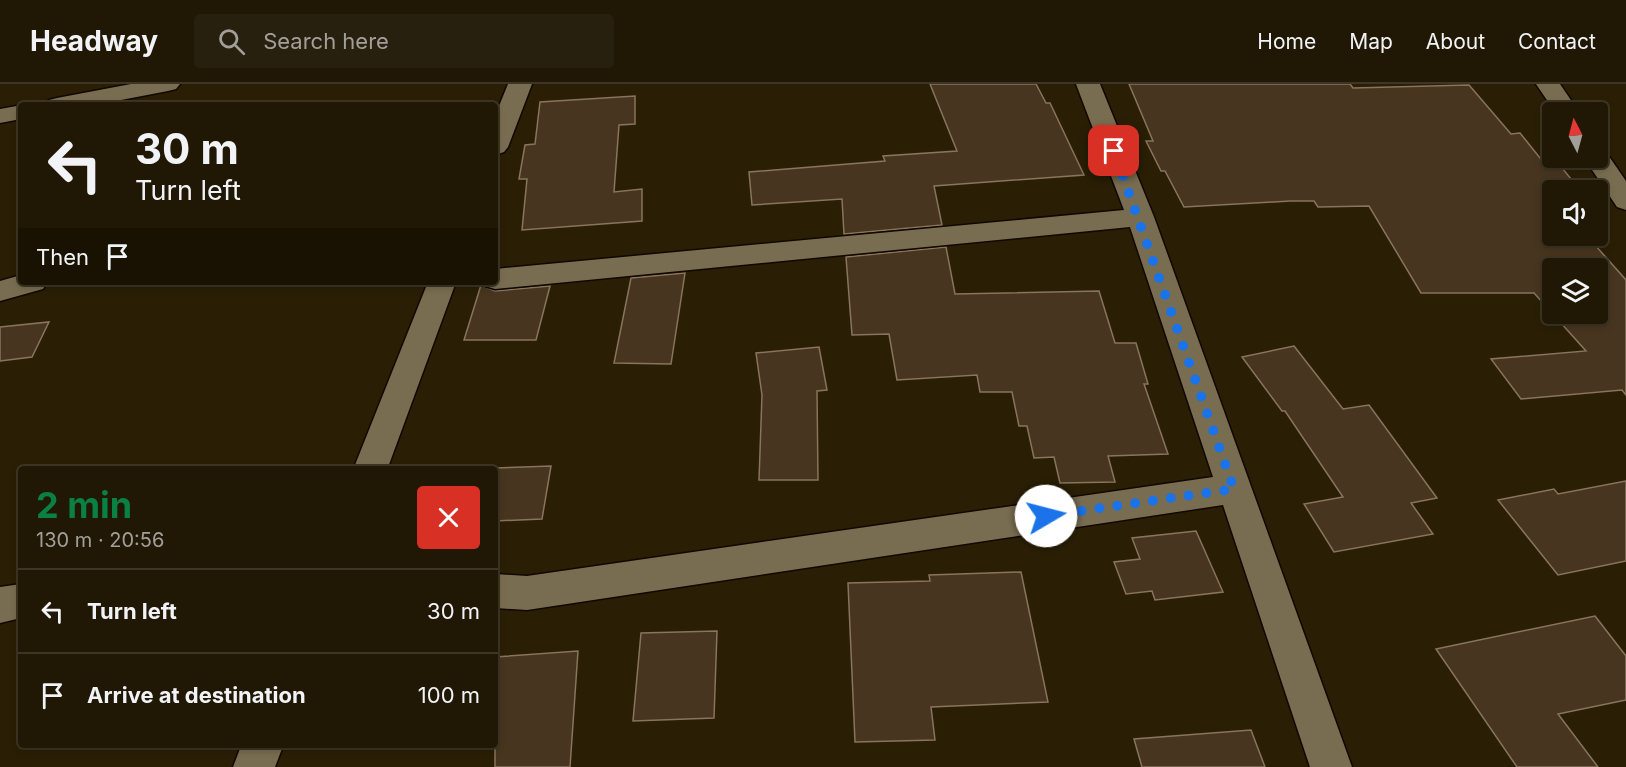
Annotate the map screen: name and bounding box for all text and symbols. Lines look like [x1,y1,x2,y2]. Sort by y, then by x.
search box [194,14,614,68]
text: Headway [30,24,158,58]
icon: search [215,25,248,58]
text: Search here [263,28,389,54]
text: Home [1257,29,1316,54]
text: Map [1349,29,1393,54]
text: About [1426,29,1485,54]
text: Contact [1518,29,1596,54]
north arrow [1542,102,1608,168]
map controls [1542,102,1608,324]
text: 30 m [135,123,239,174]
pin [1088,125,1139,176]
icon: left [36,126,114,204]
icon: arrive [1097,134,1130,167]
text: Turn left [135,174,241,207]
button: sound [1542,180,1608,246]
icon: arrive [101,240,134,273]
text: Then [36,244,89,270]
button: layers [1542,258,1608,324]
text: 2 min [36,483,132,527]
position arrow [1014,484,1078,548]
button: close [417,486,480,549]
text: 130 m · 20:56 [36,528,164,552]
icon: left [36,595,69,628]
text: Turn left [87,598,177,624]
text: 30 m [427,598,480,624]
icon: arrive [36,679,69,712]
text: Arrive at destination [87,682,306,708]
text: 100 m [418,682,480,708]

